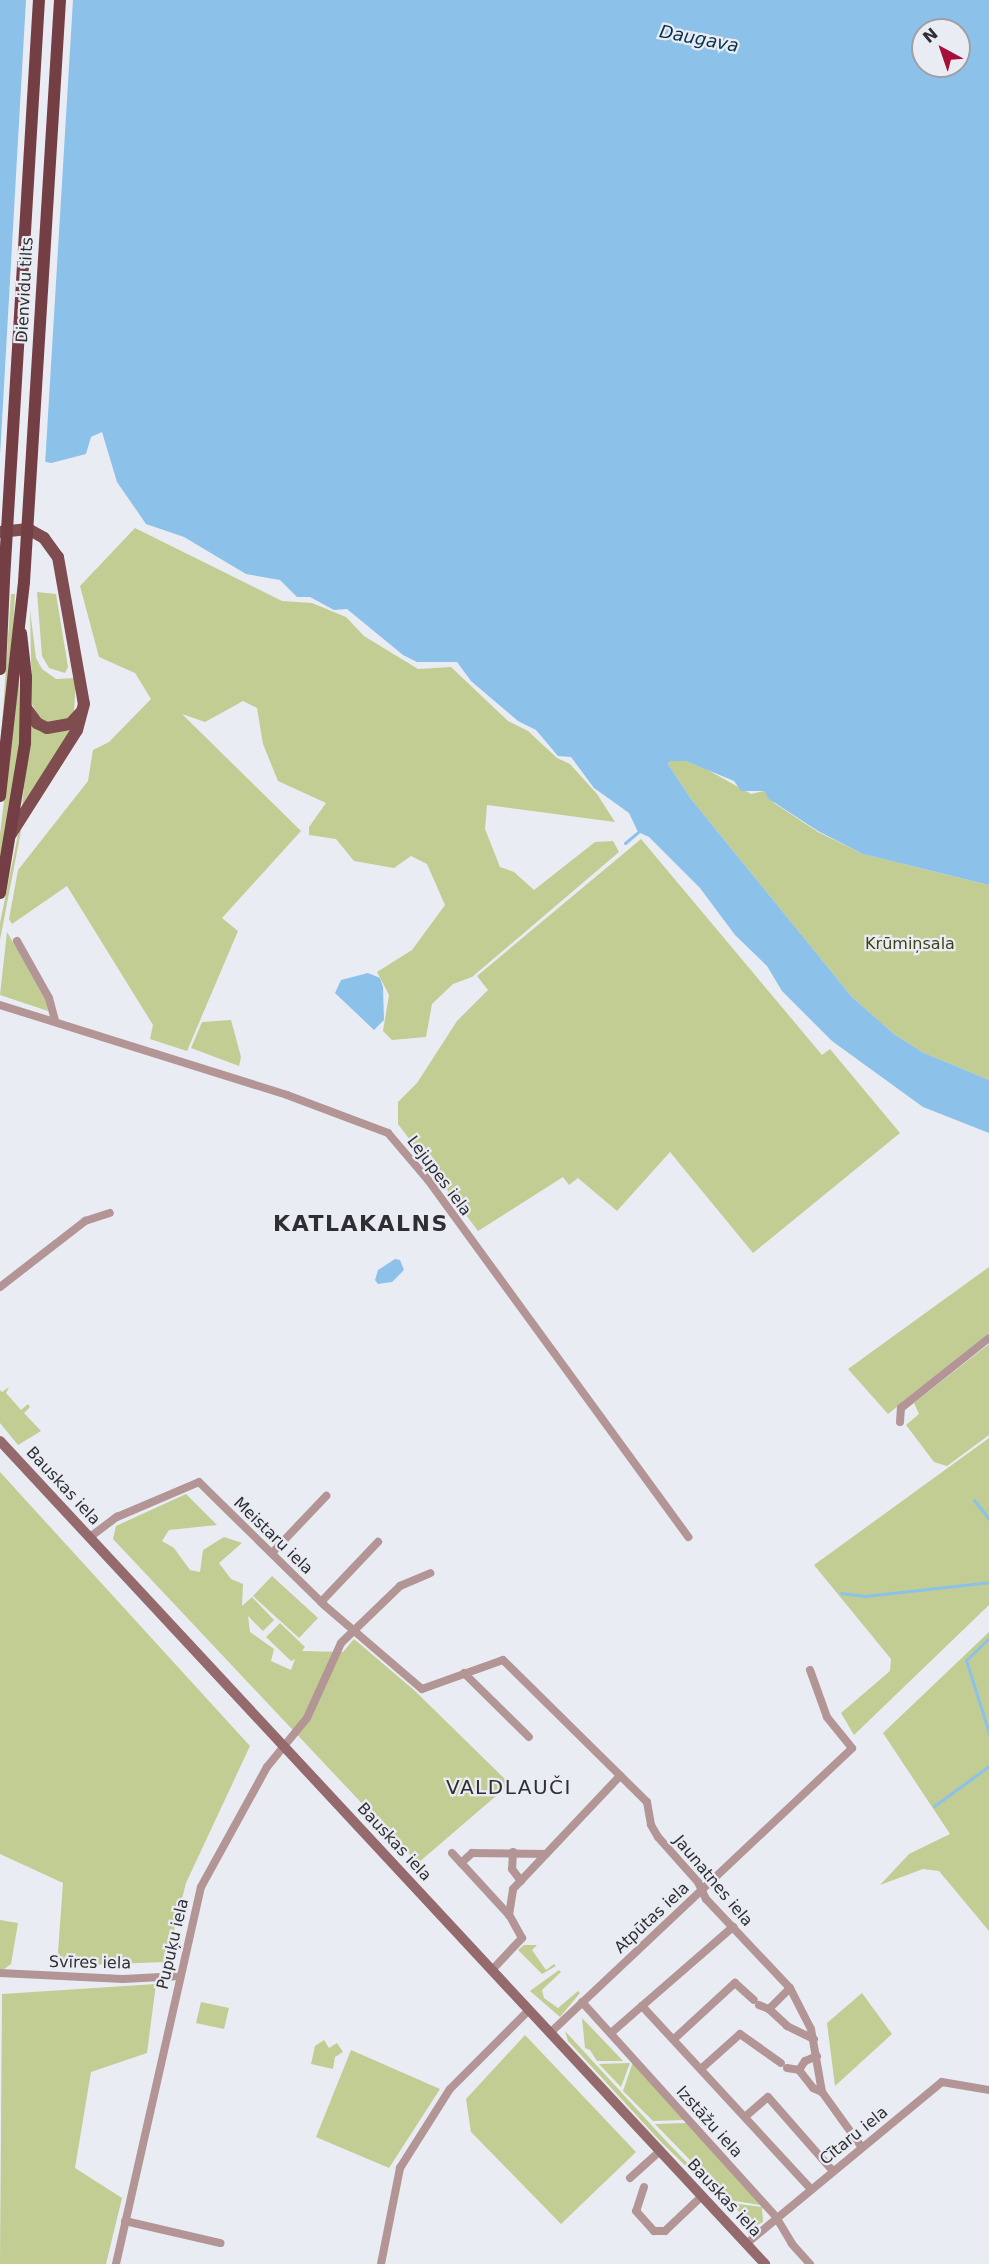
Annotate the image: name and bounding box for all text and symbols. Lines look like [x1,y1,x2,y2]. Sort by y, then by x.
north arrow [911,18,971,78]
water label: Daugava [657,21,741,57]
text: N [919,24,942,47]
street label: Dienvidu tilts [13,237,37,343]
park label: Krūmiņsala [865,934,955,954]
street label: Lejupes iela [403,1132,475,1220]
district label: KATLAKALNS [273,1211,449,1237]
street label: Bauskas iela [22,1443,104,1529]
street label: Meistaru iela [229,1493,317,1579]
district label: VALDLAUČI [446,1775,572,1799]
street label: Bauskas iela [353,1799,435,1885]
street label: Jaunatnes iela [669,1832,757,1930]
street label: Atpūtas iela [611,1878,693,1958]
street label: Pupuķu iela [153,1897,193,1991]
street label: Svīres iela [49,1953,131,1973]
street label: Izstāžu iela [672,2082,746,2162]
street label: Cītaru iela [816,2103,892,2169]
street label: Bauskas iela [683,2155,765,2241]

